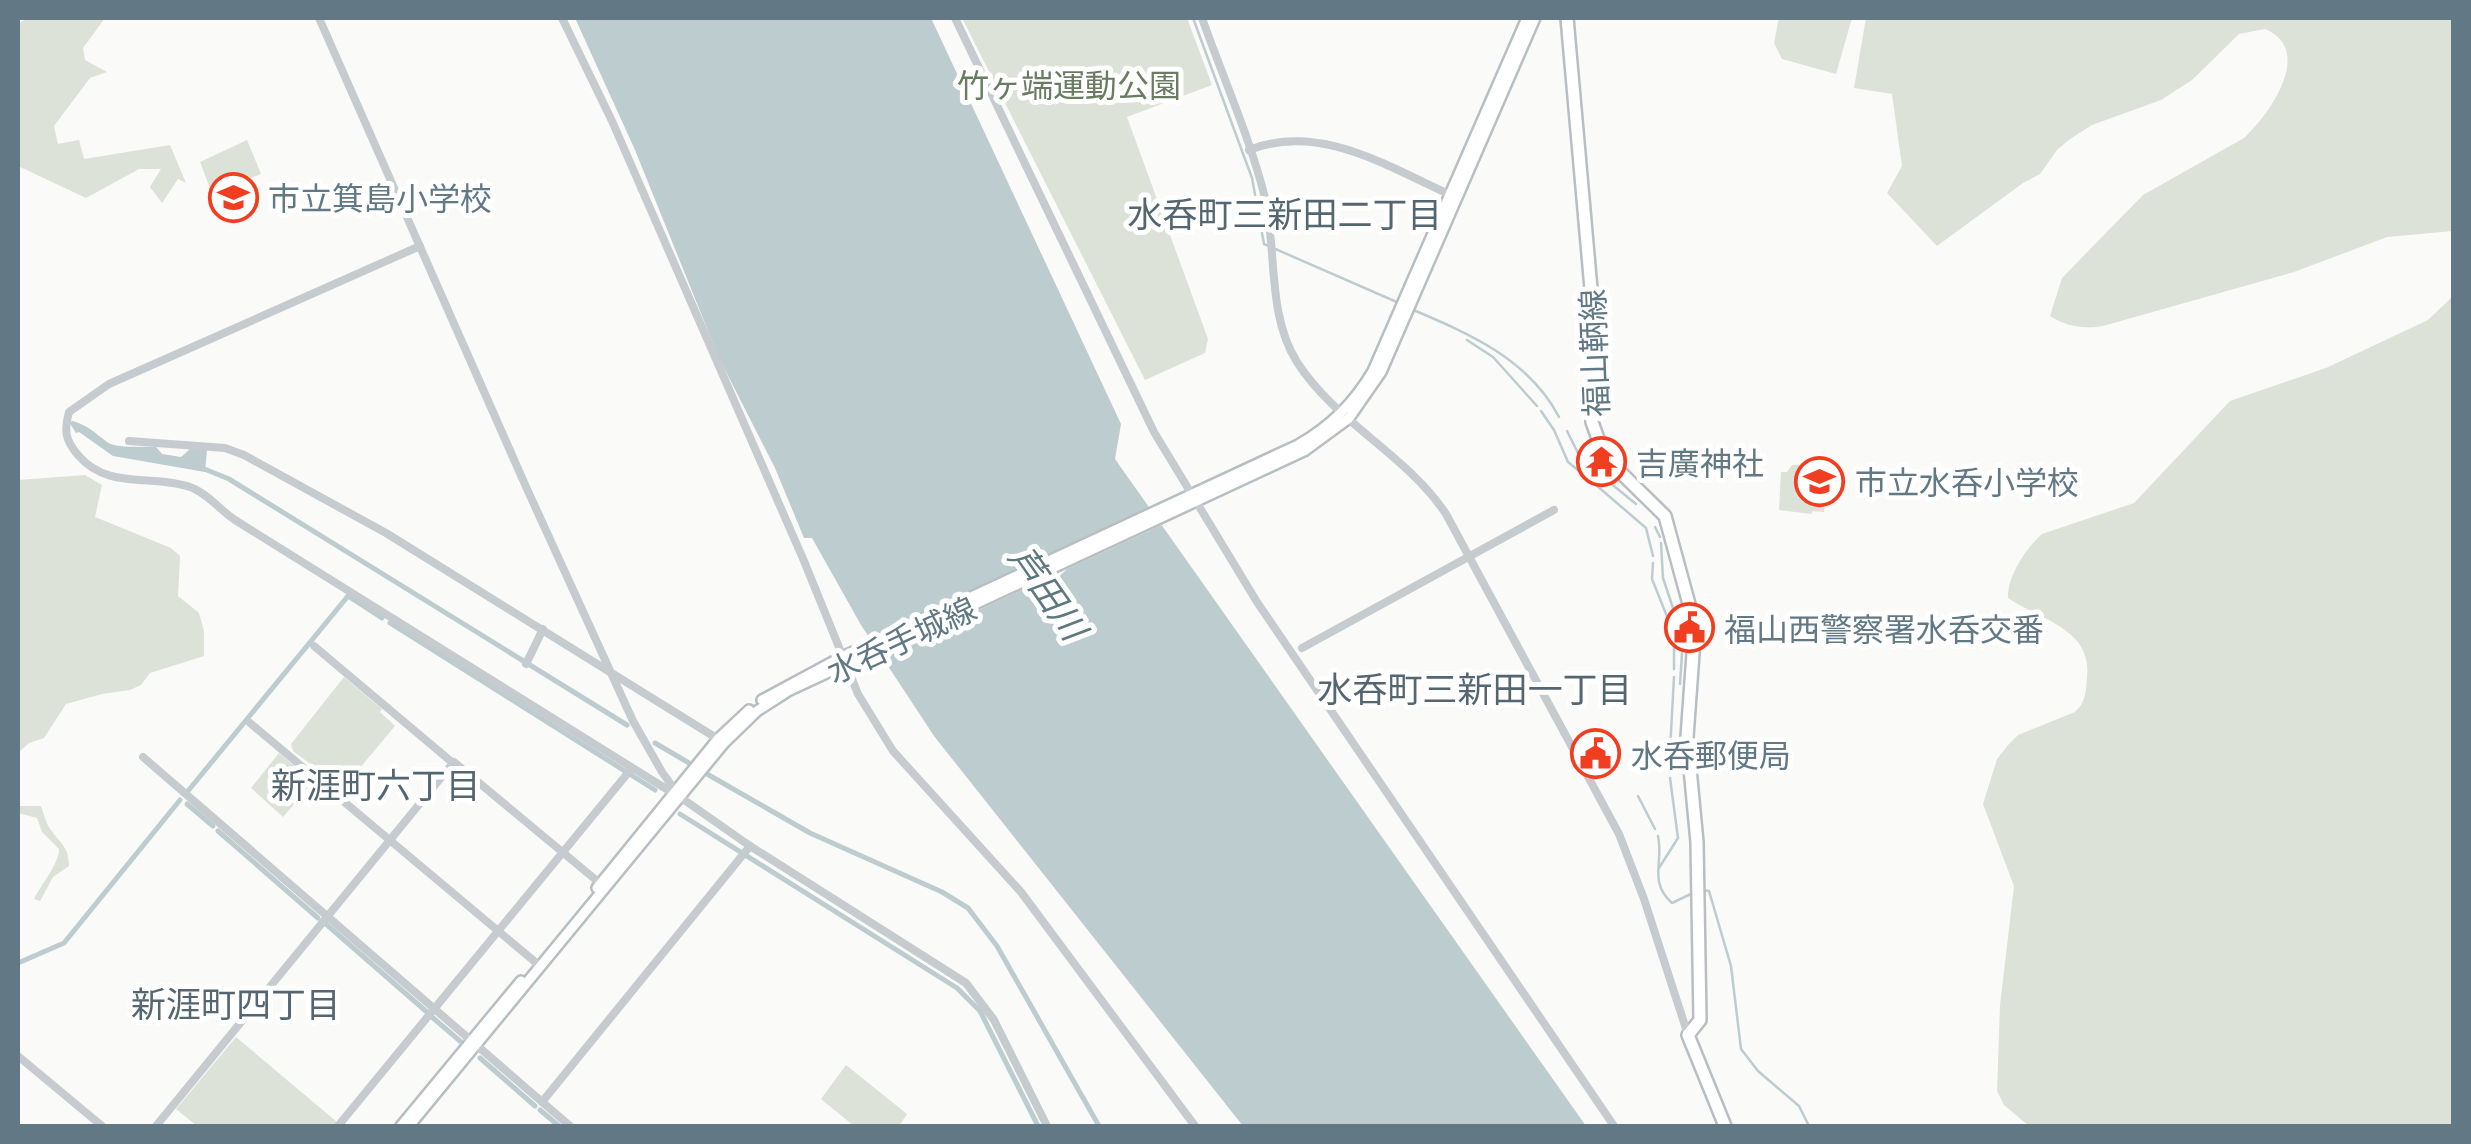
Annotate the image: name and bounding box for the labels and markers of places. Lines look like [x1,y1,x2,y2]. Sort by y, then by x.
school or university icon: 市立箕島小学校 [207,171,259,223]
place label: 市立箕島小学校 [268,178,492,216]
temple icon: 吉廣神社 [1575,436,1627,488]
place label: 吉廣神社 [1636,443,1764,481]
school or university icon: 市立水呑小学校 [1794,455,1846,507]
place label: 市立水呑小学校 [1855,462,2079,500]
public building icon: 福山西警察署水呑交番 [1663,602,1715,654]
place label: 福山西警察署水呑交番 [1724,609,2044,647]
public building icon: 水呑郵便局 [1570,728,1622,780]
place label: 水呑郵便局 [1631,735,1791,773]

